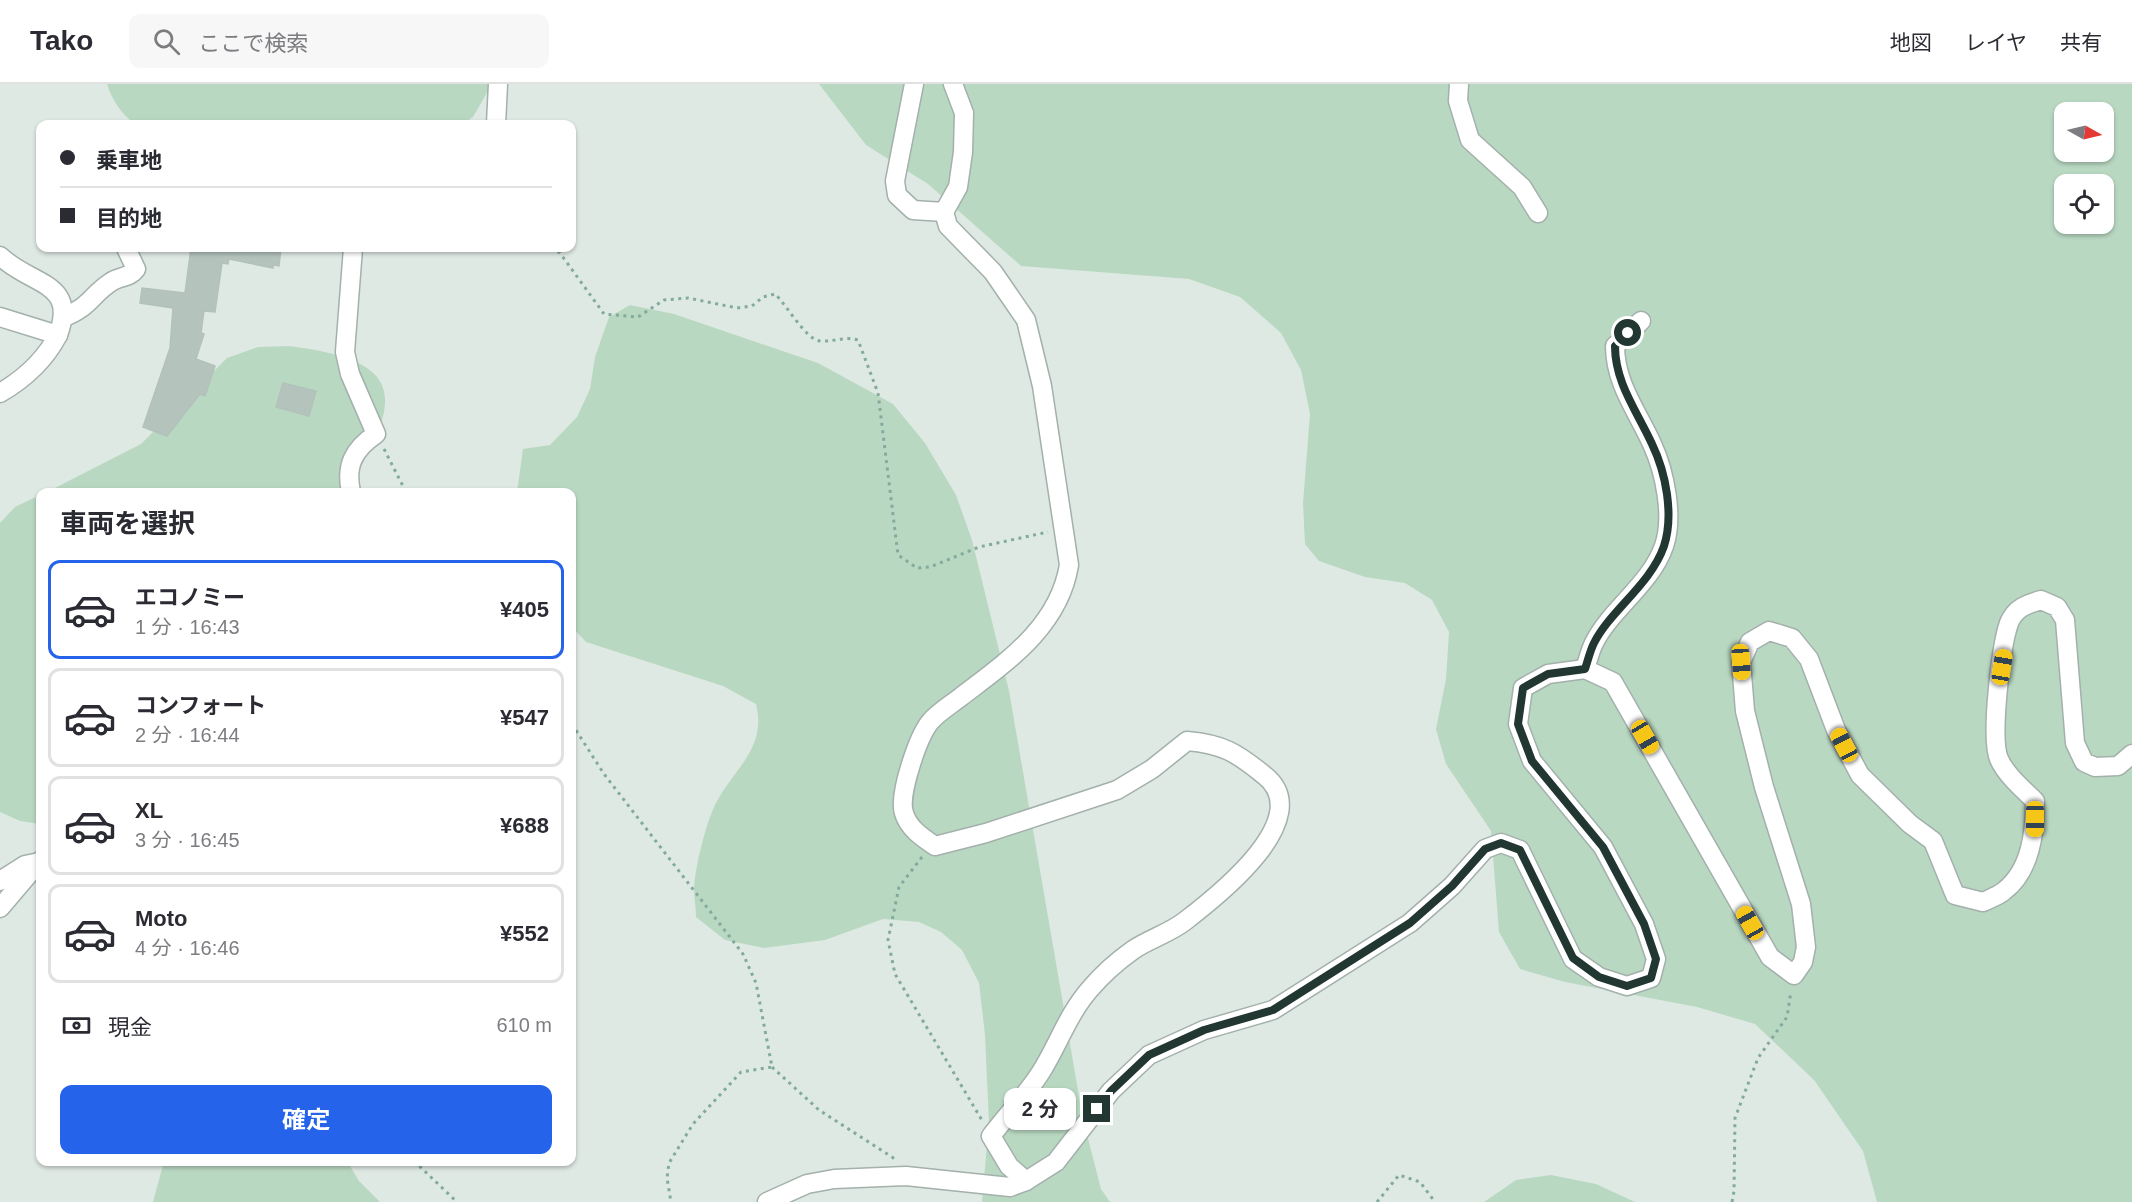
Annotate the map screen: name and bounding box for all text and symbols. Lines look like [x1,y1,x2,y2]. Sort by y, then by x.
search box [129,14,549,68]
text: Tako [30,25,93,56]
icon: search [150,25,183,58]
text: ここで検索 [198,31,308,56]
text: 地図 [1890,31,1932,54]
text: レイヤ [1965,31,2027,54]
text: 共有 [2060,31,2102,54]
north arrow [2054,102,2114,162]
map controls [2054,102,2114,234]
text: 乗車地 [96,148,162,173]
button: locate [2054,174,2114,234]
text: 目的地 [96,206,162,231]
route start [1614,319,1641,346]
text: 車両を選択 [60,509,195,539]
icon: car [63,583,117,637]
text: エコノミー [135,585,245,610]
text: ¥405 [500,597,549,622]
text: 1 分 · 16:43 [135,616,240,638]
car [1731,643,1751,681]
car [1990,648,2014,686]
icon: car [63,691,117,745]
text: コンフォート [135,693,266,718]
text: ¥547 [500,705,549,730]
car [1628,717,1662,757]
text: 2 分 · 16:44 [135,724,240,746]
car [1828,725,1860,765]
text: XL [135,798,163,823]
icon: car [63,799,117,853]
car [2026,801,2044,837]
text: ¥688 [500,813,549,838]
text: 3 分 · 16:45 [135,829,240,851]
car [1733,903,1767,943]
text: Moto [135,906,188,931]
icon: car [63,907,117,961]
text: ¥552 [500,921,549,946]
text: 4 分 · 16:46 [135,937,240,959]
icon: cash [60,1009,93,1042]
text: 610 m [496,1014,552,1036]
text: 現金 [108,1015,152,1040]
button: 確定 [60,1085,552,1154]
callout: 2 分 [1004,1088,1076,1130]
route end [1083,1095,1110,1122]
text: 2 分 [1022,1098,1058,1120]

